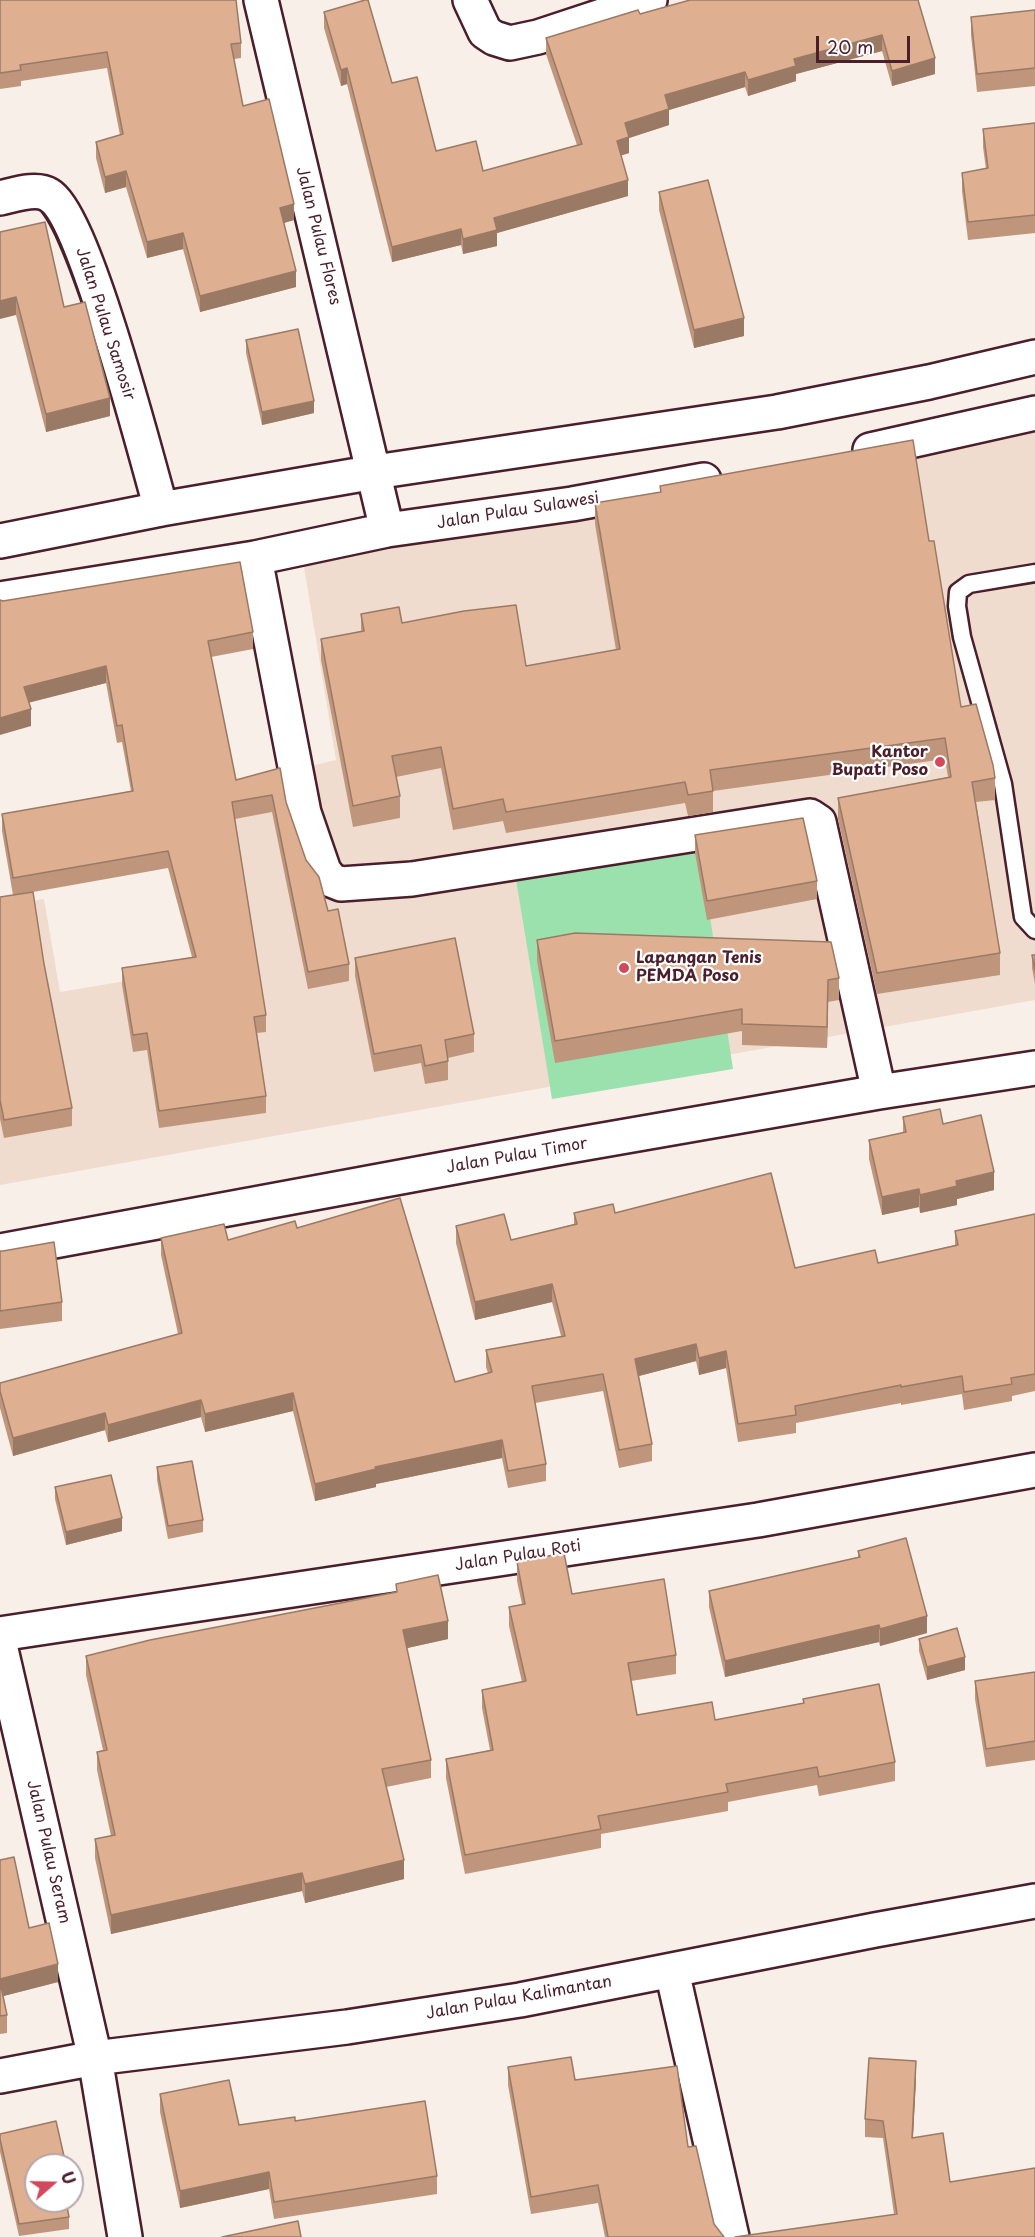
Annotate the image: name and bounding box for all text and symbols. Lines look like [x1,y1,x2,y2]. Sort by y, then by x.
scale bar [819,24,914,62]
text: 20 m [827,33,873,60]
street label: Jalan Pulau Flores [292,165,344,307]
street label: Jalan Pulau Samosir [71,245,139,403]
street label: Jalan Pulau Sulawesi [436,489,600,533]
place label: Kantor Bupati Poso [832,743,928,781]
marker: Kantor Bupati Poso [933,755,947,769]
place label: Lapangan Tenis PEMDA Poso [636,949,762,987]
marker: Lapangan Tenis PEMDA Poso [617,961,631,975]
street label: Jalan Pulau Timor [445,1134,589,1178]
street label: Jalan Pulau Roti [454,1537,582,1575]
street label: Jalan Pulau Seram [22,1778,74,1926]
street label: Jalan Pulau Kalimantan [425,1972,613,2024]
north arrow [24,2153,84,2213]
text: U [56,2168,82,2187]

